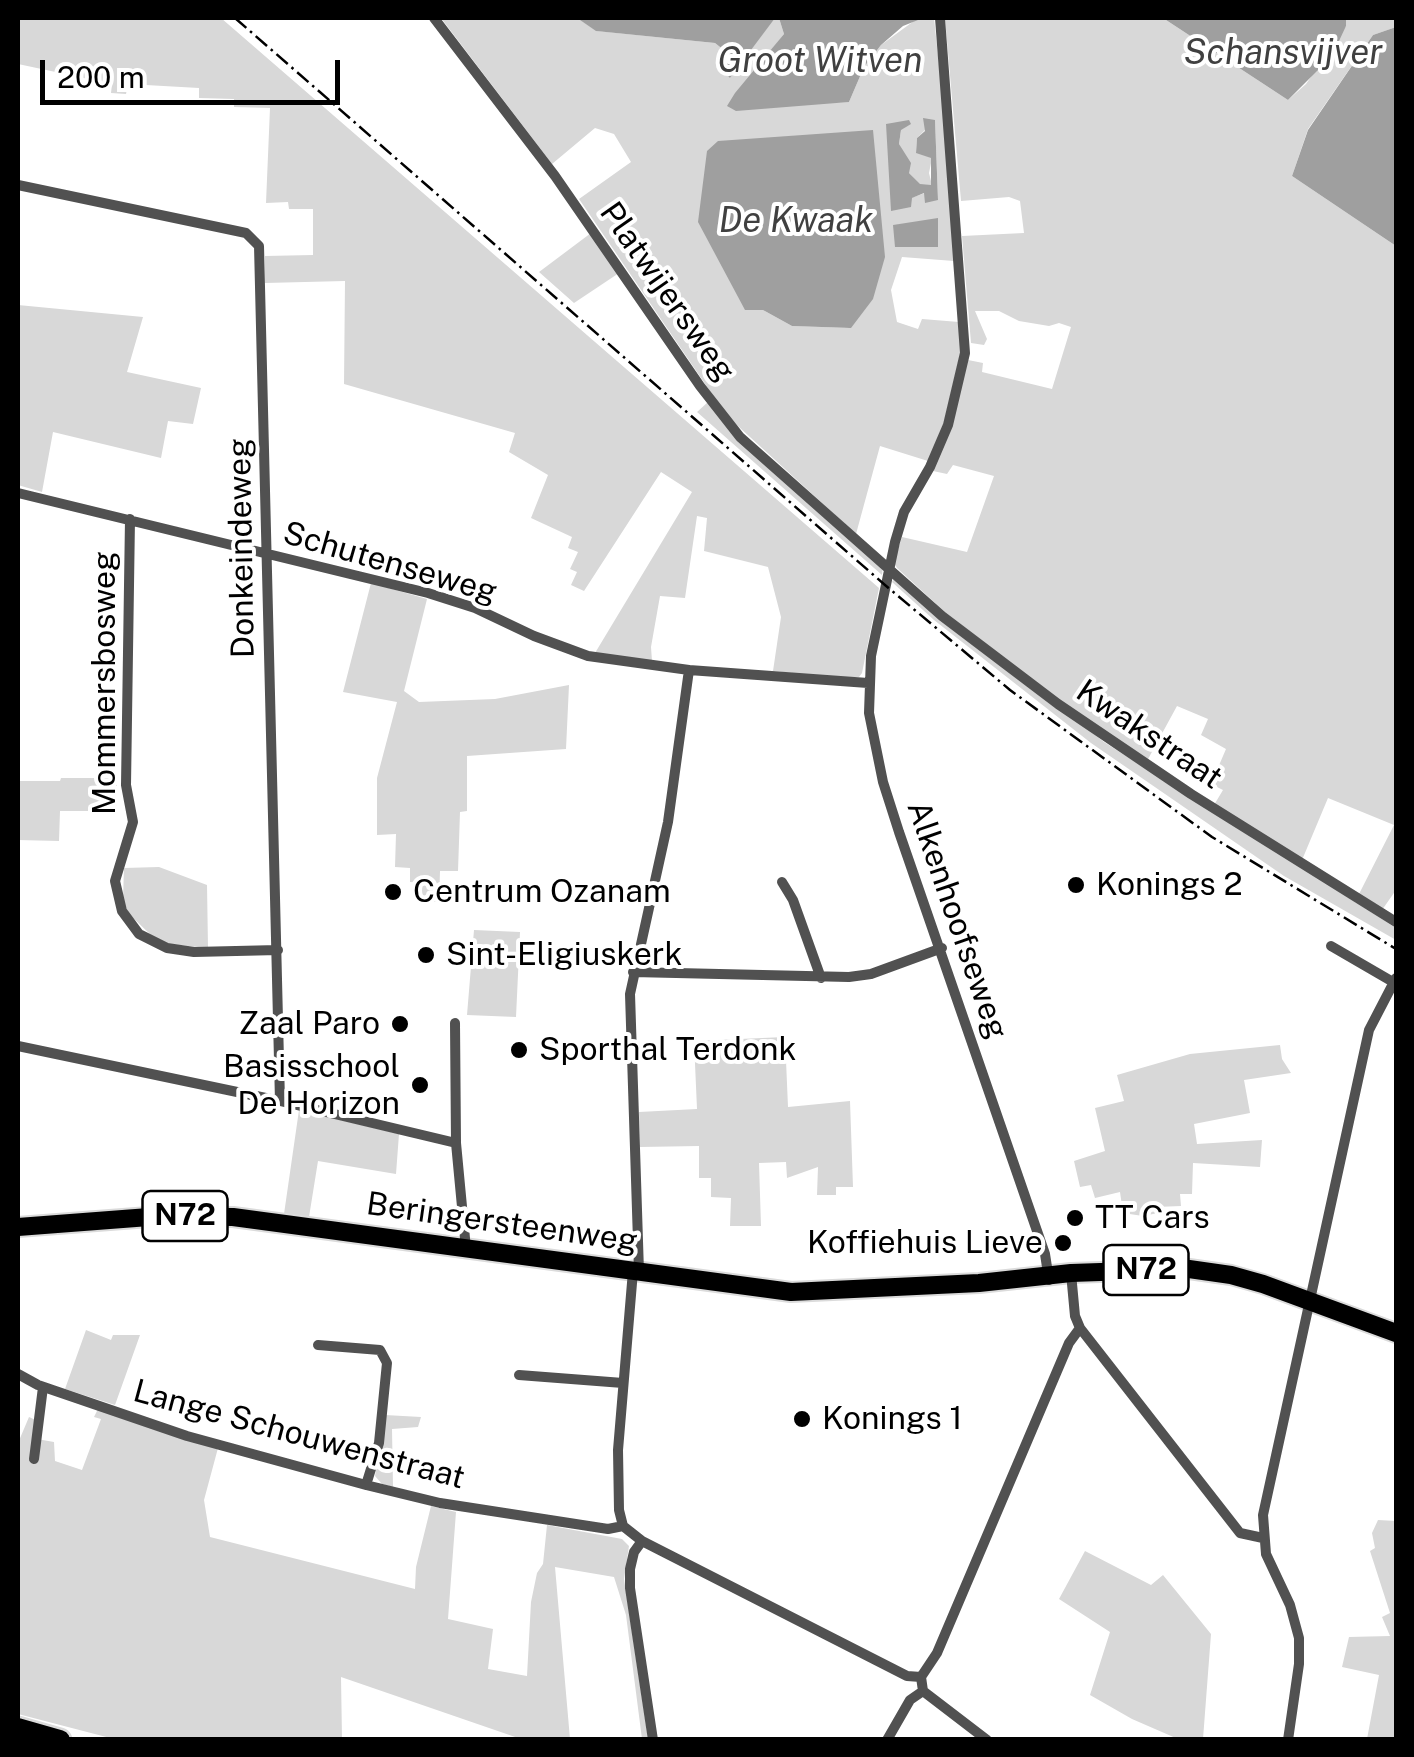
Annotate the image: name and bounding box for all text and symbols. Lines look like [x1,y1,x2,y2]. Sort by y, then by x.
water label: Schansvijver [1184,32,1382,74]
scale bar [45,40,345,102]
water label: Groot Witven [717,40,923,82]
text: 200 m [57,59,145,95]
street label: Platwijersweg [591,195,743,389]
water label: De Kwaak [719,200,873,242]
street label: Donkeindeweg [221,438,263,658]
street label: Schutenseweg [279,514,501,612]
street label: Mommersbosweg [86,551,124,815]
street label: Kwakstraat [1069,672,1229,798]
street label: Alkenhoofseweg [898,796,1016,1044]
place label: Konings 2 [1096,866,1242,904]
place label: Centrum Ozanam [413,873,671,911]
marker: Konings 2 [1065,874,1087,896]
marker: Centrum Ozanam [382,881,404,903]
place label: Sint-Eligiuskerk [446,936,682,974]
marker: Sint-Eligiuskerk [415,944,437,966]
place label: Zaal Paro [239,1005,380,1043]
marker: Zaal Paro [389,1013,411,1035]
place label: Sporthal Terdonk [539,1031,796,1069]
marker: Sporthal Terdonk [508,1039,530,1061]
place label: Basisschool De Horizon [223,1048,400,1123]
marker: Basisschool De Horizon [409,1074,431,1096]
street label: Beringersteenweg [364,1185,640,1261]
road number: N72 [142,1191,228,1241]
place label: TT Cars [1095,1199,1210,1237]
marker: TT Cars [1064,1207,1086,1229]
place label: Koffiehuis Lieve [807,1224,1043,1262]
marker: Koffiehuis Lieve [1052,1232,1074,1254]
road number: N72 [1104,1245,1188,1295]
street label: Lange Schouwenstraat [129,1372,469,1498]
place label: Konings 1 [822,1400,962,1438]
marker: Konings 1 [791,1408,813,1430]

